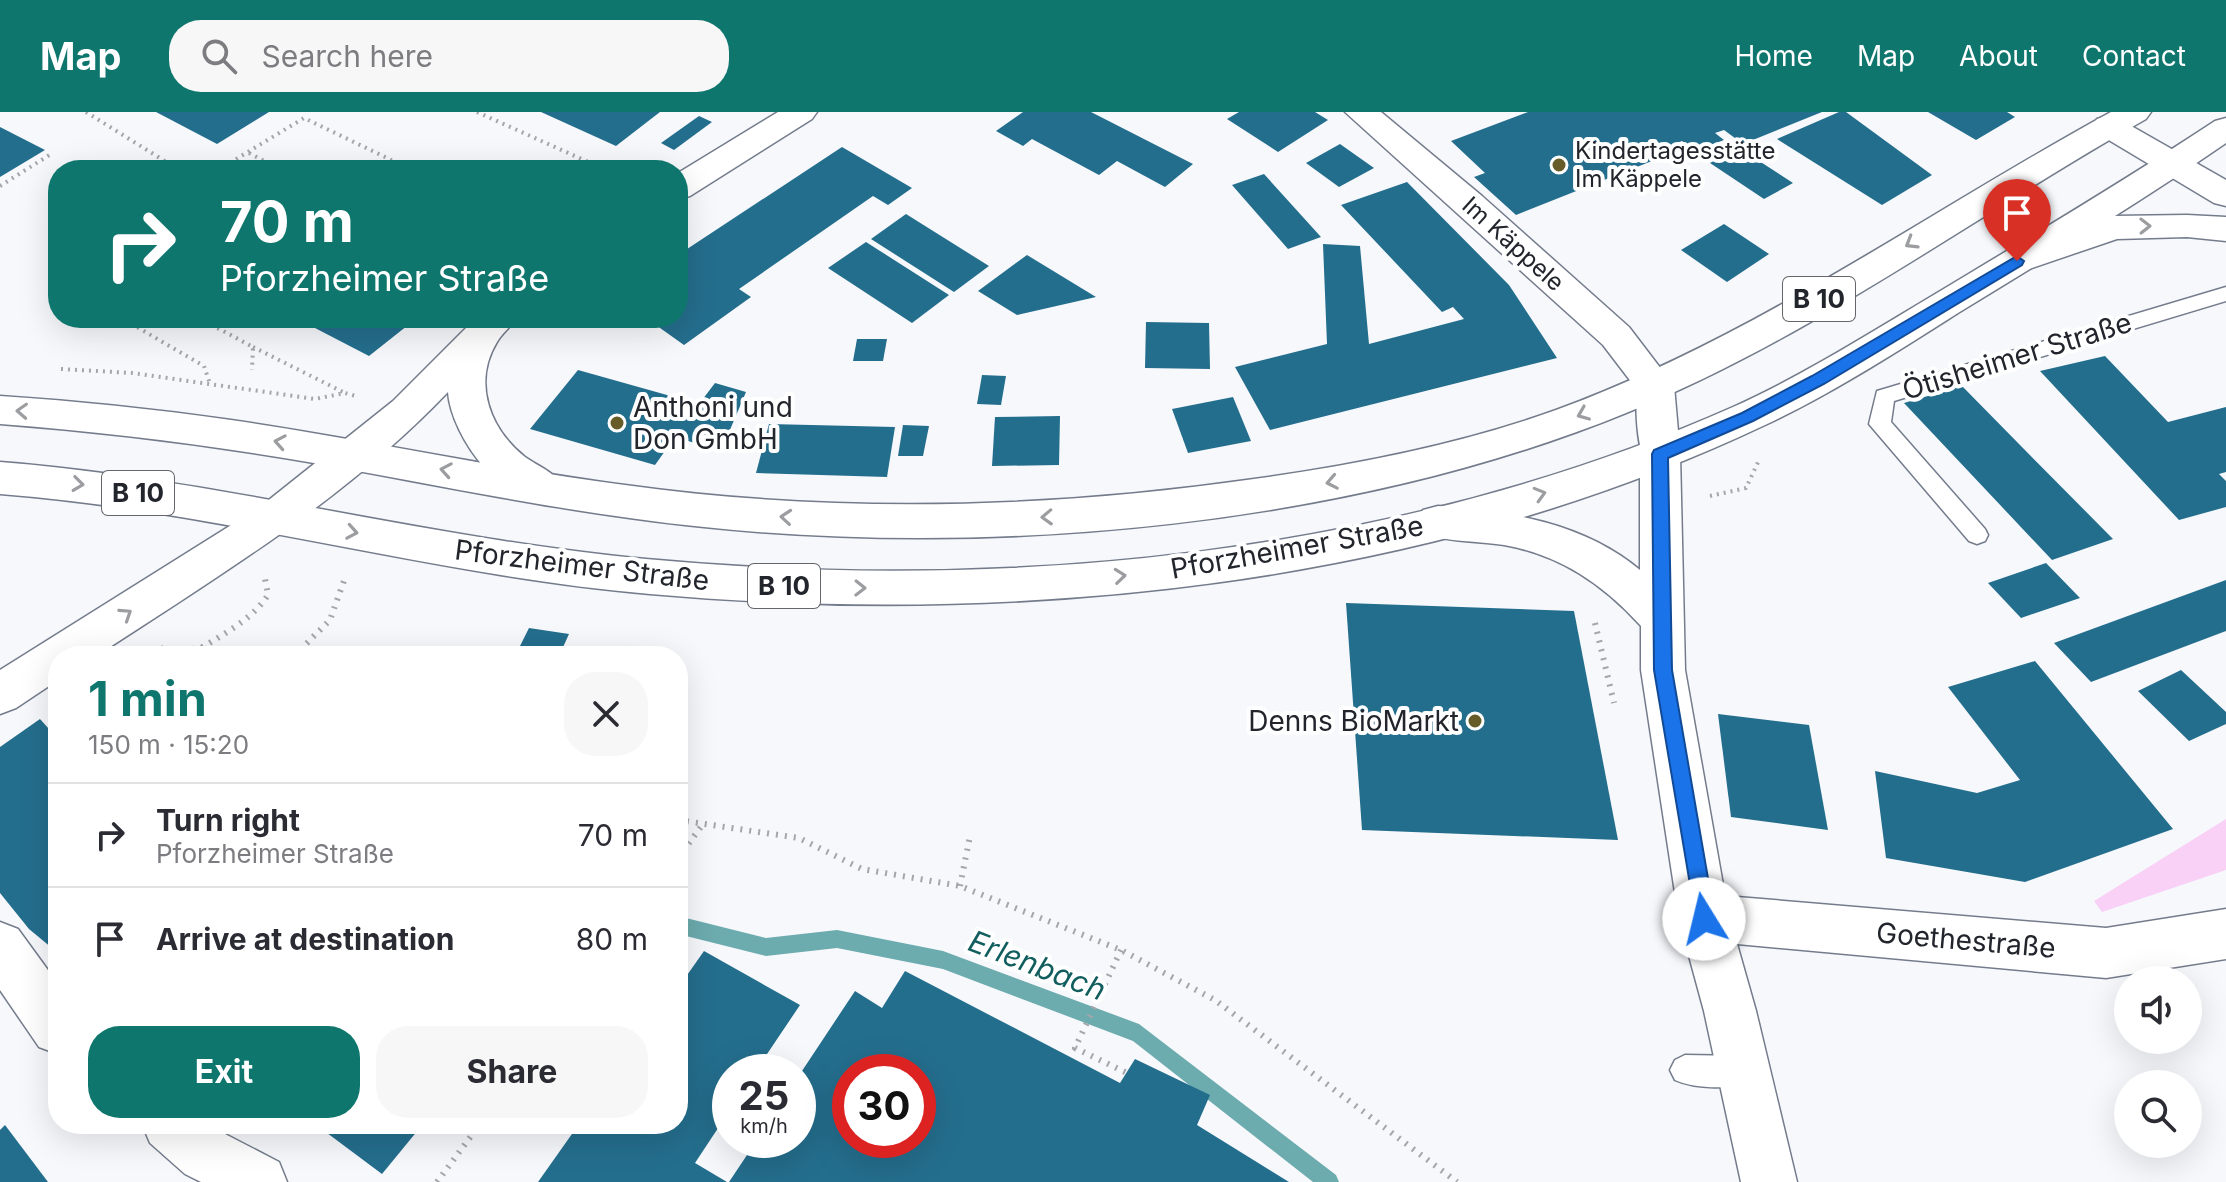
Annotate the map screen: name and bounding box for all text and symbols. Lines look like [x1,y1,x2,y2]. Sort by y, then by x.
search box [169,20,729,92]
text: Map [40,33,121,79]
icon: search [197,34,241,78]
text: Search here [261,38,433,74]
text: Home [1734,39,1813,73]
text: Map [1857,39,1915,73]
text: About [1959,39,2038,73]
text: Contact [2082,39,2186,73]
place label: Kindertagesstätte Im Käppele [1575,136,1775,193]
marker: Kindertagesstätte Im Käppele [1550,156,1568,174]
pin [1983,179,2051,261]
text: 70 m [220,188,354,256]
street label: Im Käppele [1456,190,1570,297]
icon: arrive [1995,191,2039,235]
icon: right [88,192,192,296]
one-way arrow [2139,217,2152,235]
one-way arrow [1905,234,1920,249]
text: Pforzheimer Straße [220,256,549,300]
road number: B 10 [1783,277,1855,321]
street label: Ötisheimer Straße [1898,305,2136,407]
place label: Anthoni und Don GmbH [633,390,793,456]
one-way arrow [15,403,28,420]
one-way arrow [1577,405,1591,421]
marker: Anthoni und Don GmbH [608,414,626,432]
one-way arrow [273,434,286,451]
one-way arrow [439,463,452,480]
road number: B 10 [102,471,174,515]
one-way arrow [1325,472,1339,489]
one-way arrow [71,475,85,492]
one-way arrow [1532,487,1546,503]
one-way arrow [779,508,792,525]
street label: Pforzheimer Straße [1168,508,1426,586]
one-way arrow [1040,509,1053,526]
one-way arrow [345,523,359,540]
street label: Pforzheimer Straße [453,533,711,597]
road number: B 10 [748,564,820,608]
one-way arrow [1114,567,1127,584]
one-way arrow [854,580,867,597]
one-way arrow [117,609,131,624]
text: 1 min [88,669,207,728]
button: close [564,672,648,756]
place label: Denns BioMarkt [1248,704,1459,738]
marker: Denns BioMarkt [1466,712,1484,730]
text: 150 m · 15:20 [88,729,249,760]
text: Turn right [156,802,300,838]
icon: right [88,813,132,857]
text: 70 m [578,817,648,853]
text: Pforzheimer Straße [156,838,394,869]
position arrow [1662,877,1746,961]
street label: Goethestraße [1875,915,2057,965]
icon: arrive [88,917,132,961]
text: Arrive at destination [156,921,454,957]
text: 80 m [576,921,648,957]
water label: Erlenbach [964,922,1111,1008]
map controls [2114,966,2202,1158]
button: sound [2114,966,2202,1054]
button: Exit [88,1026,360,1118]
button: Share [376,1026,648,1118]
speed limit sign: 30 [832,1054,936,1158]
button: search [2114,1070,2202,1158]
text: 25 [739,1071,789,1120]
text: km/h [740,1114,788,1138]

